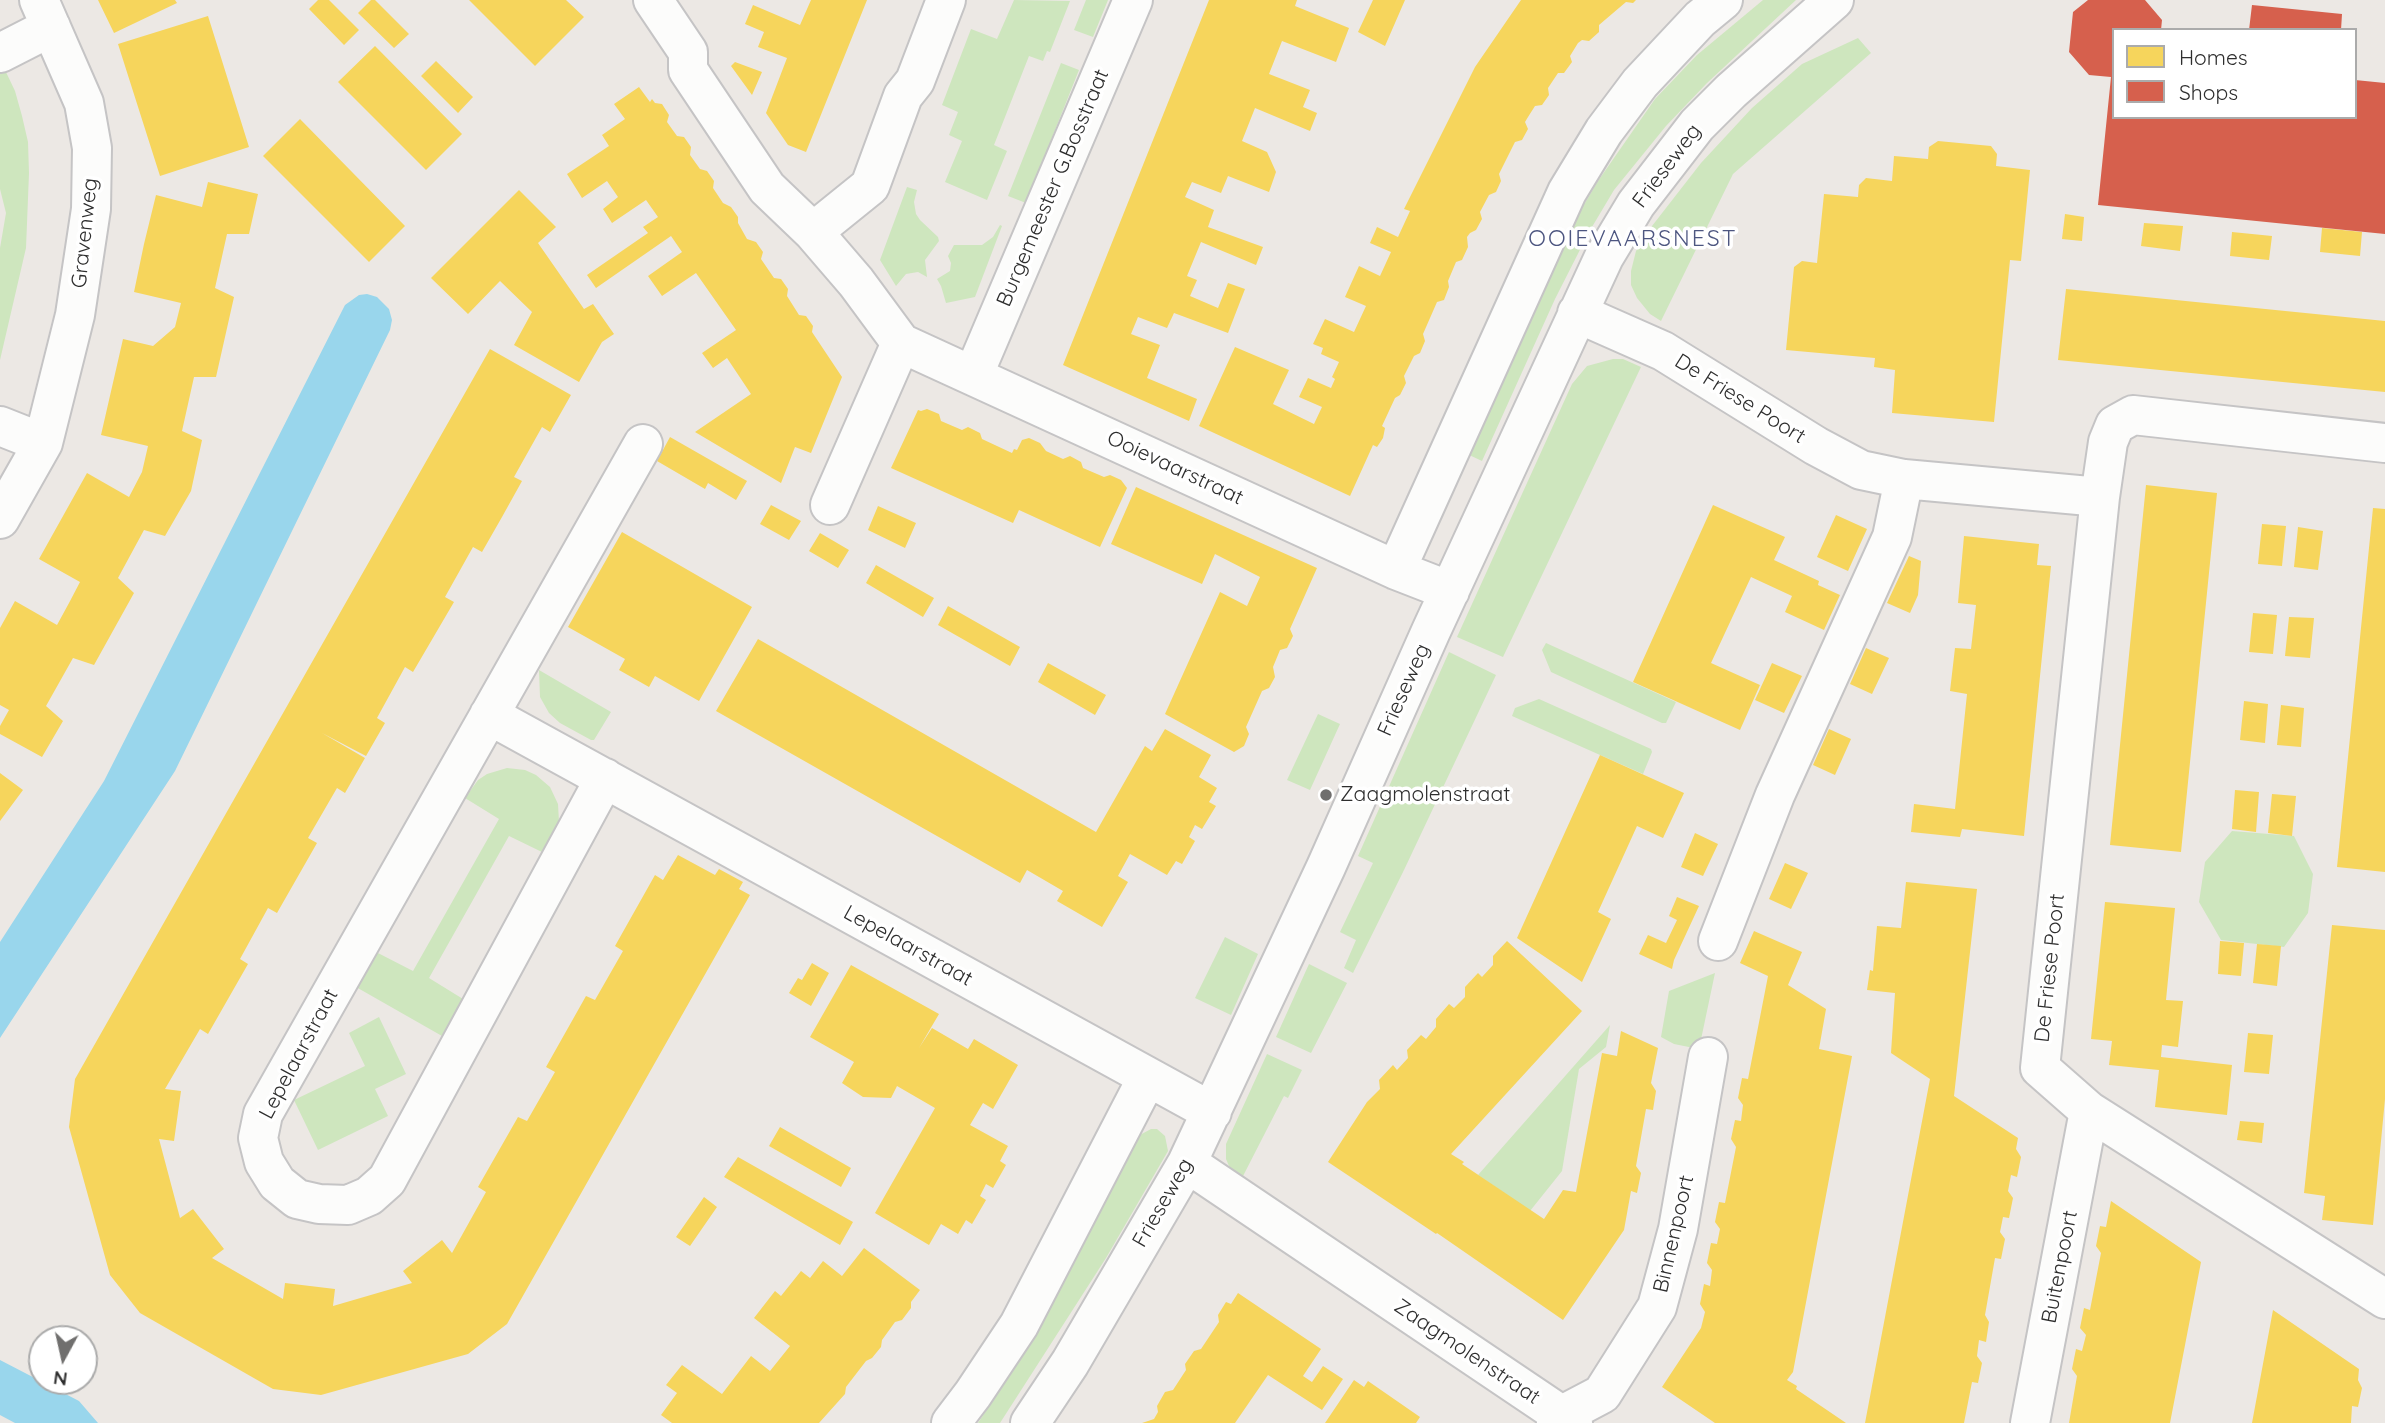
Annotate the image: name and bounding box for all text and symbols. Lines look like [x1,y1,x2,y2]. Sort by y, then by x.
legend [2112,28,2357,119]
text: Homes [2179,44,2248,70]
street label: Burgemeester G.Bosstraat [991,65,1115,311]
text: Shops [2179,79,2238,105]
street label: Frieseweg [1627,119,1707,213]
street label: Gravenweg [67,177,103,289]
district label: OOIEVAARSNEST [1530,225,1736,253]
street label: De Friese Poort [1670,349,1810,449]
street label: Ooievaarstraat [1103,425,1247,511]
street label: Frieseweg [1372,640,1436,740]
place label: Zaagmolenstraat [1340,782,1510,808]
marker: Zaagmolenstraat [1318,787,1334,803]
street label: De Friese Poort [2030,892,2070,1044]
street label: Lepelaarstraat [839,900,977,992]
street label: Lepelaarstraat [254,985,344,1123]
street label: Frieseweg [1127,1154,1199,1252]
street label: Binnenpoort [1648,1173,1700,1295]
street label: Buitenpoort [2037,1208,2083,1326]
street label: Zaagmolenstraat [1389,1294,1545,1410]
north arrow [28,1325,98,1395]
text: N [52,1366,69,1392]

